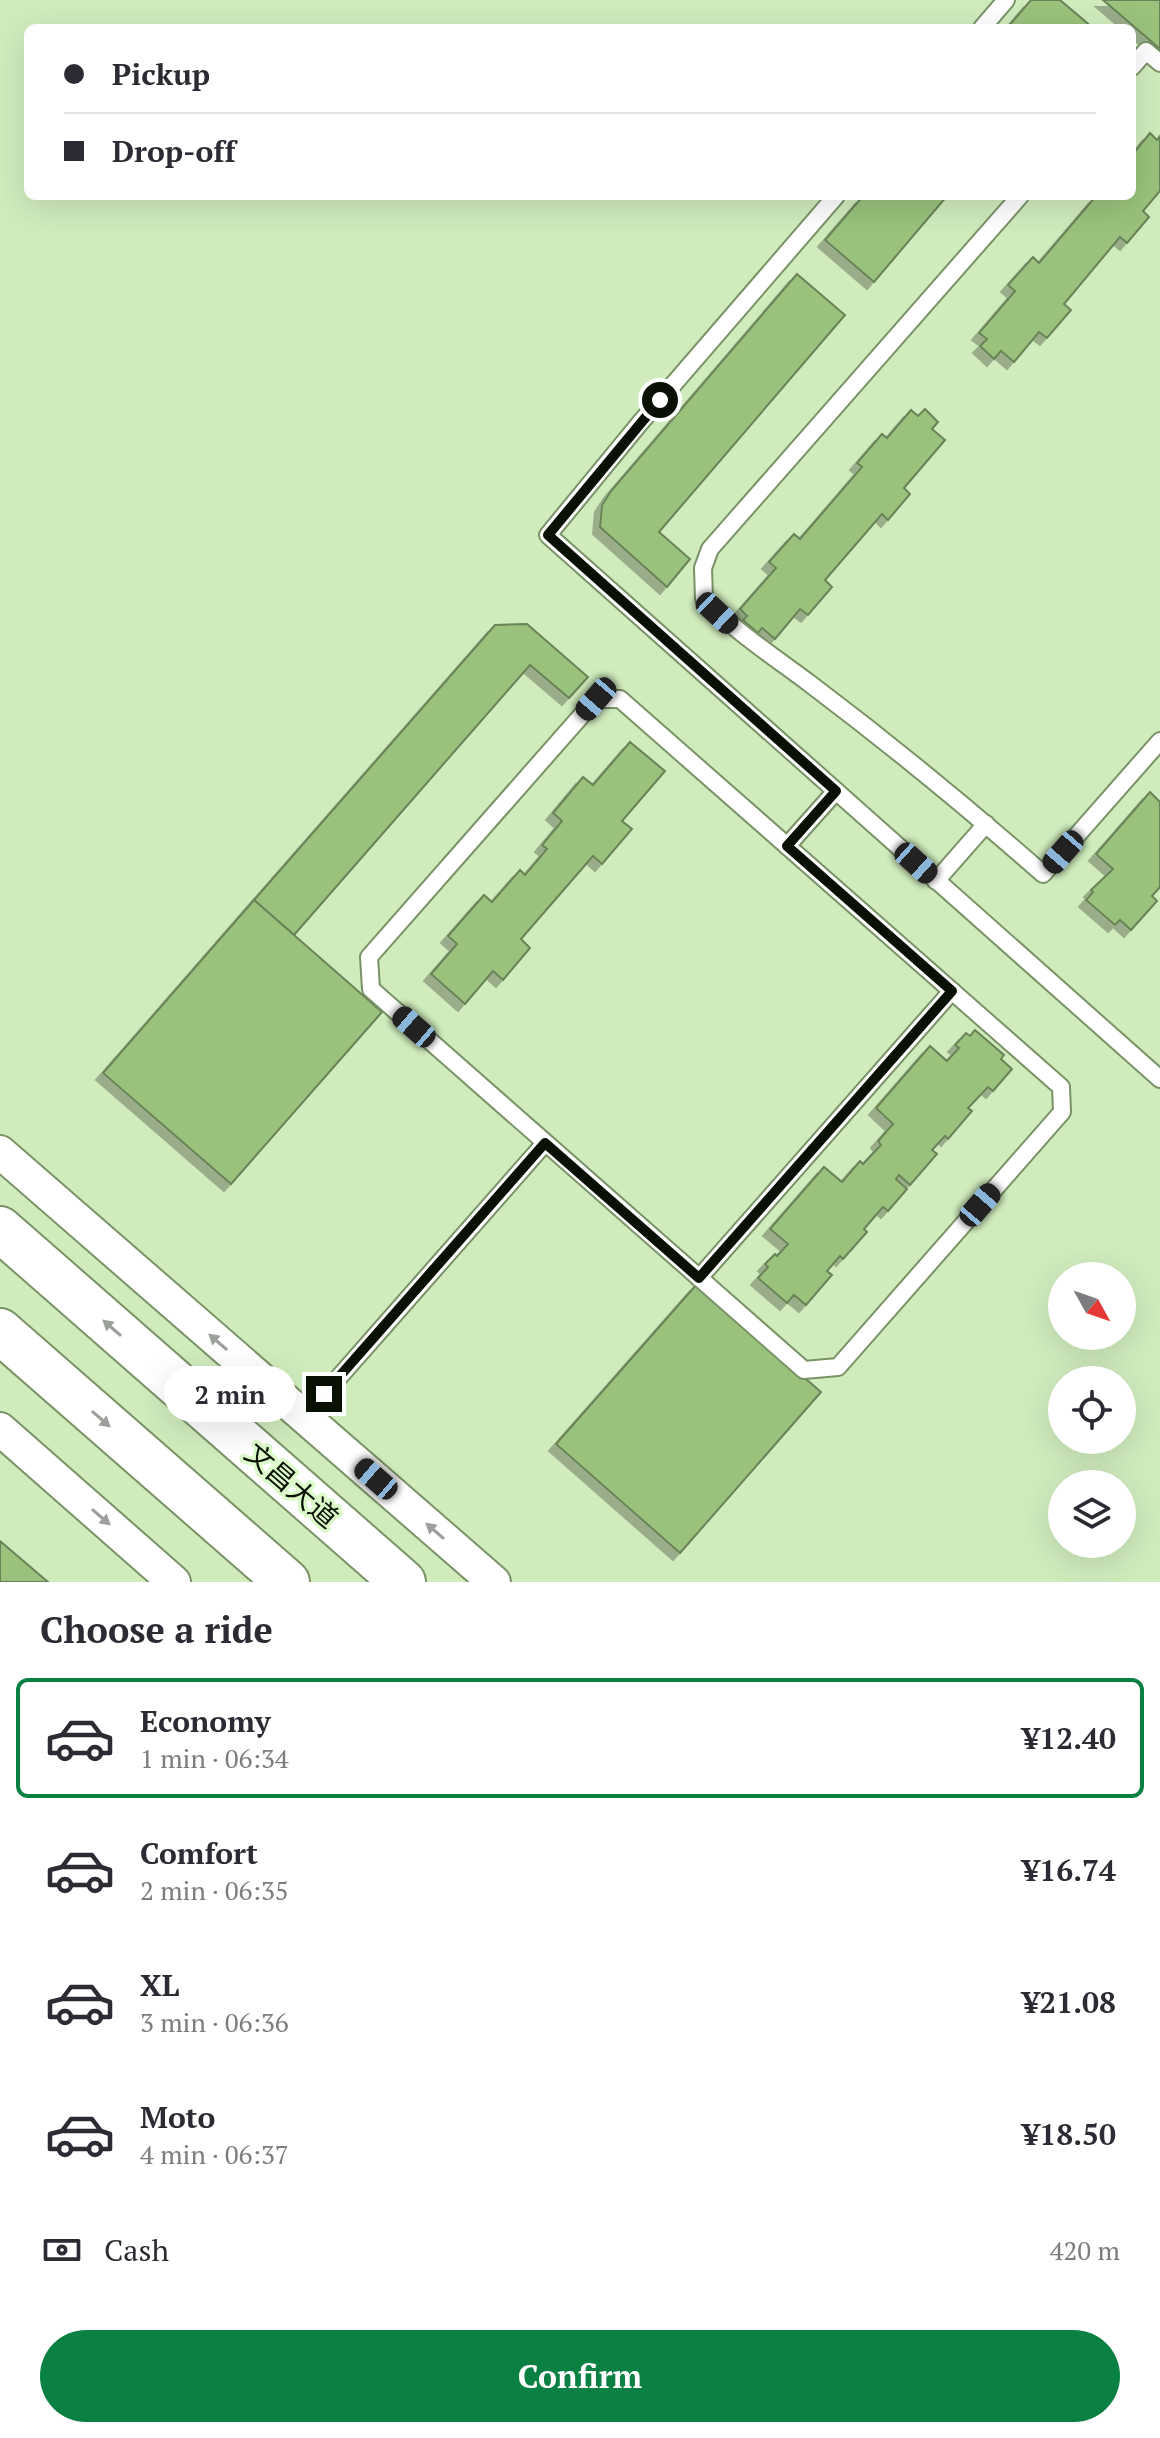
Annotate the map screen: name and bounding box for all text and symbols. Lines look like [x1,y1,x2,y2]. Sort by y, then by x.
text: Pickup [112,54,210,94]
text: Drop-off [112,131,236,171]
route start [642,382,678,418]
car [691,588,743,638]
car [571,673,621,725]
car [1038,826,1088,878]
car [890,838,942,888]
car [388,1002,440,1052]
car [955,1179,1005,1231]
north arrow [1048,1262,1136,1350]
map controls [1048,1262,1136,1558]
one-way arrow [103,1319,122,1337]
one-way arrow [208,1334,228,1351]
callout: 2 min [164,1366,296,1422]
button: locate [1048,1366,1136,1454]
route end [306,1376,342,1412]
text: 2 min [194,1377,266,1411]
one-way arrow [90,1410,110,1427]
street label: 文昌大道 [238,1434,346,1536]
car [350,1454,402,1504]
button: layers [1048,1470,1136,1558]
one-way arrow [90,1508,110,1525]
one-way arrow [426,1523,446,1540]
text: Choose a ride [40,1606,273,1653]
text: Economy [140,1701,271,1741]
icon: car [44,1702,116,1774]
text: ¥12.40 [1022,1718,1116,1758]
text: 1 min · 06:34 [140,1741,289,1775]
text: Comfort [140,1833,258,1873]
icon: car [44,1834,116,1906]
text: ¥16.74 [1022,1850,1116,1890]
text: 2 min · 06:35 [140,1873,289,1907]
text: XL [140,1965,179,2005]
icon: car [44,1966,116,2038]
text: ¥21.08 [1022,1982,1116,2022]
text: 3 min · 06:36 [140,2005,289,2039]
text: Moto [140,2097,215,2137]
icon: car [44,2098,116,2170]
text: ¥18.50 [1022,2114,1116,2154]
text: 4 min · 06:37 [140,2137,289,2171]
icon: cash [40,2228,84,2272]
text: Cash [104,2230,169,2270]
text: 420 m [1050,2233,1120,2267]
button: Confirm [40,2330,1120,2422]

